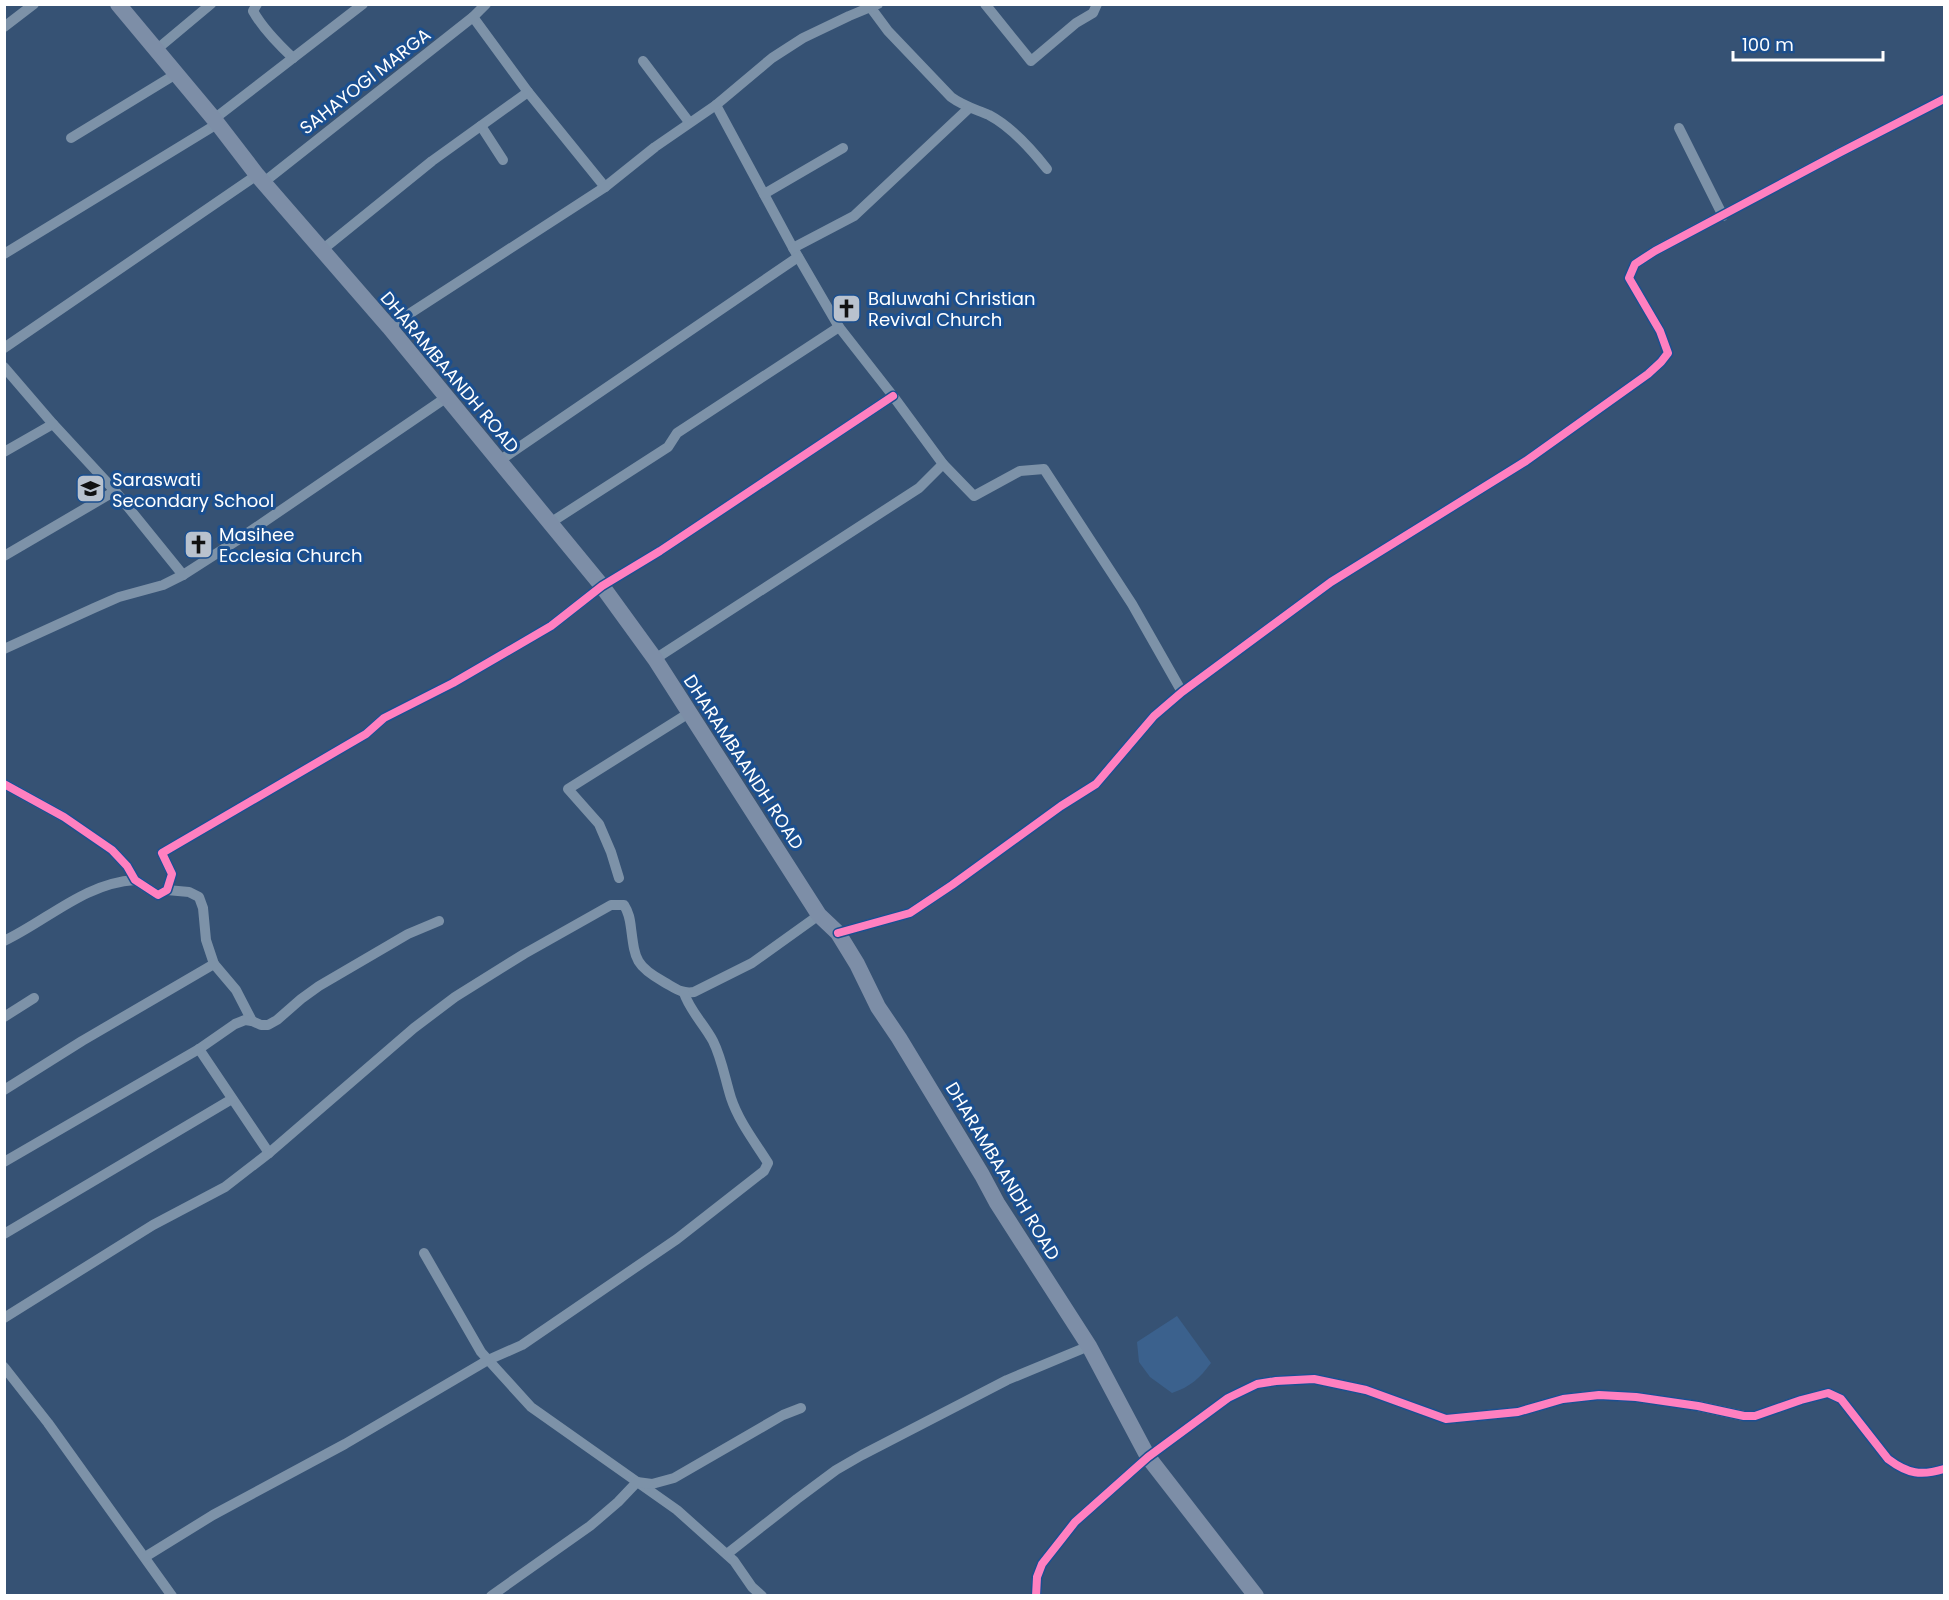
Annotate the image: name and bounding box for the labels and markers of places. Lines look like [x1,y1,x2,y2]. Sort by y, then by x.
place label: Baluwahi Christian Revival Church [868,286,1035,332]
church icon: Baluwahi Christian Revival Church [831,292,863,324]
place label: Saraswati Secondary School [112,467,274,513]
school or university icon: Saraswati Secondary School [75,473,107,505]
place label: Masihee Ecclesia Church [219,522,363,568]
church icon: Masihee Ecclesia Church [182,528,214,560]

